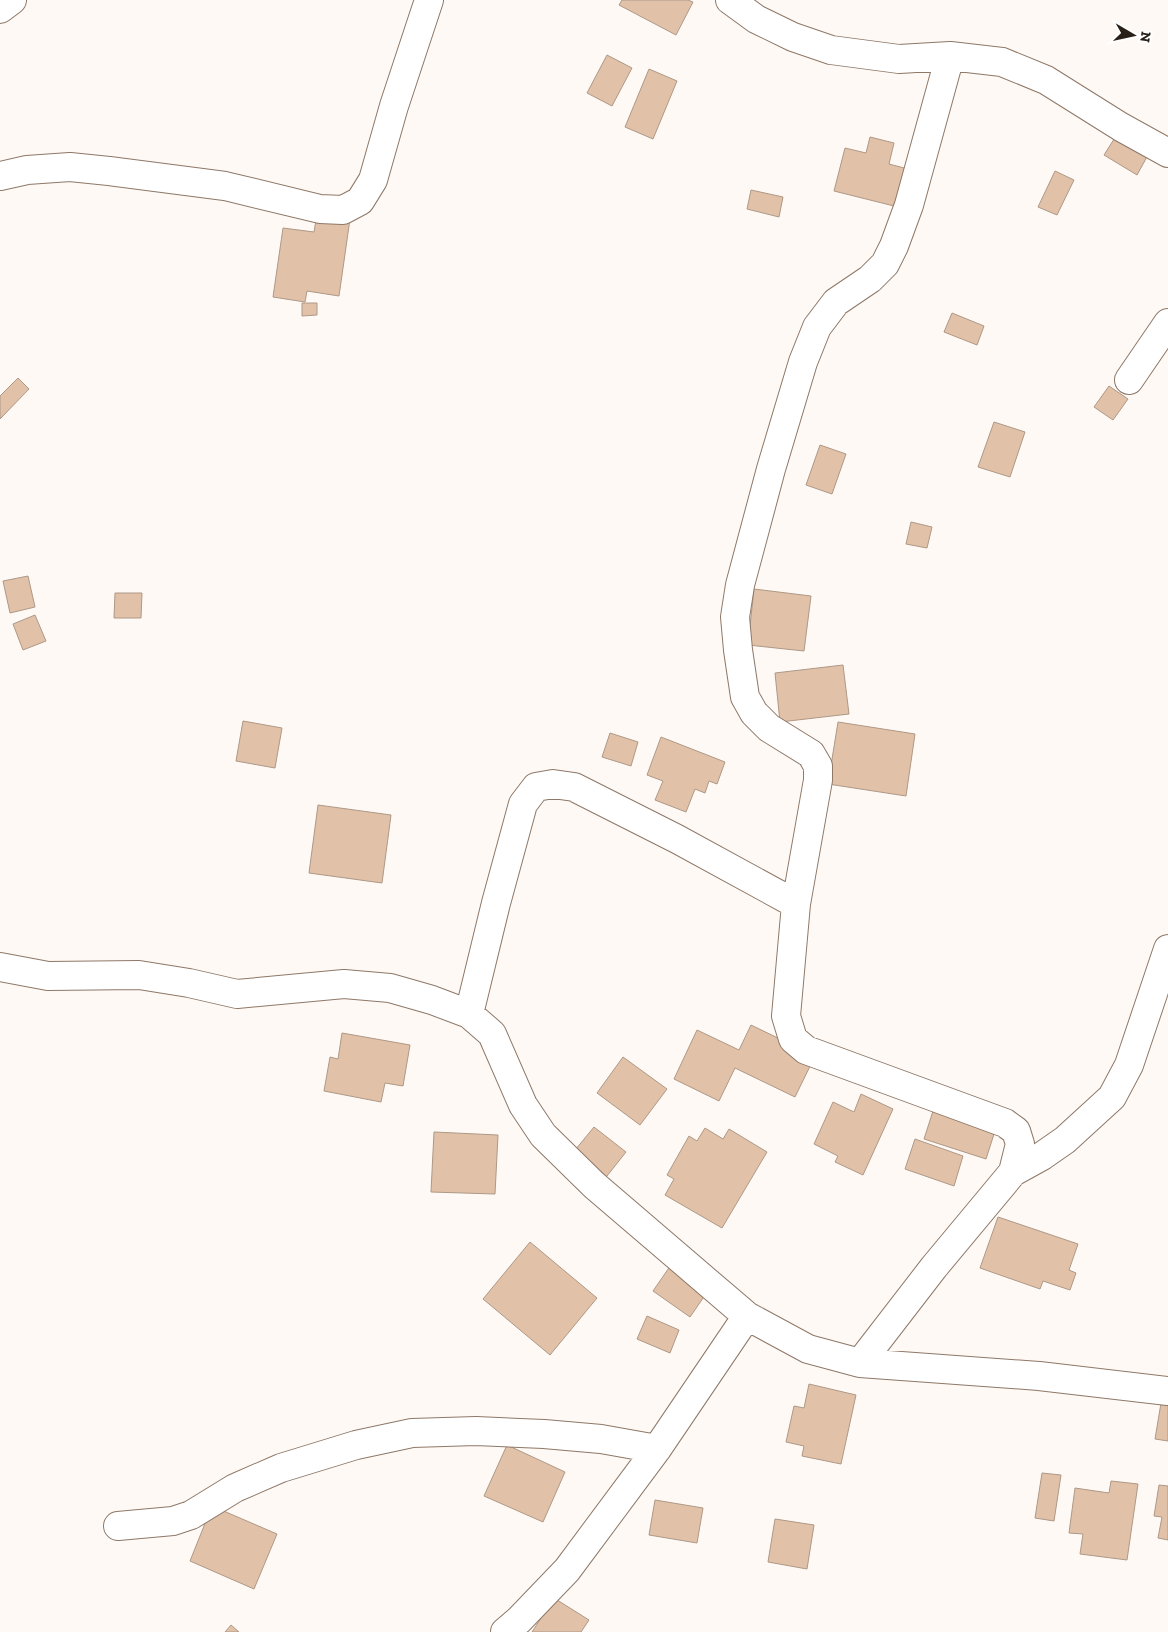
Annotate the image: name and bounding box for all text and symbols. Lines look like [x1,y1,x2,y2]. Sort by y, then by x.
north arrow [1108,10,1158,60]
text: N [1136,30,1155,44]

